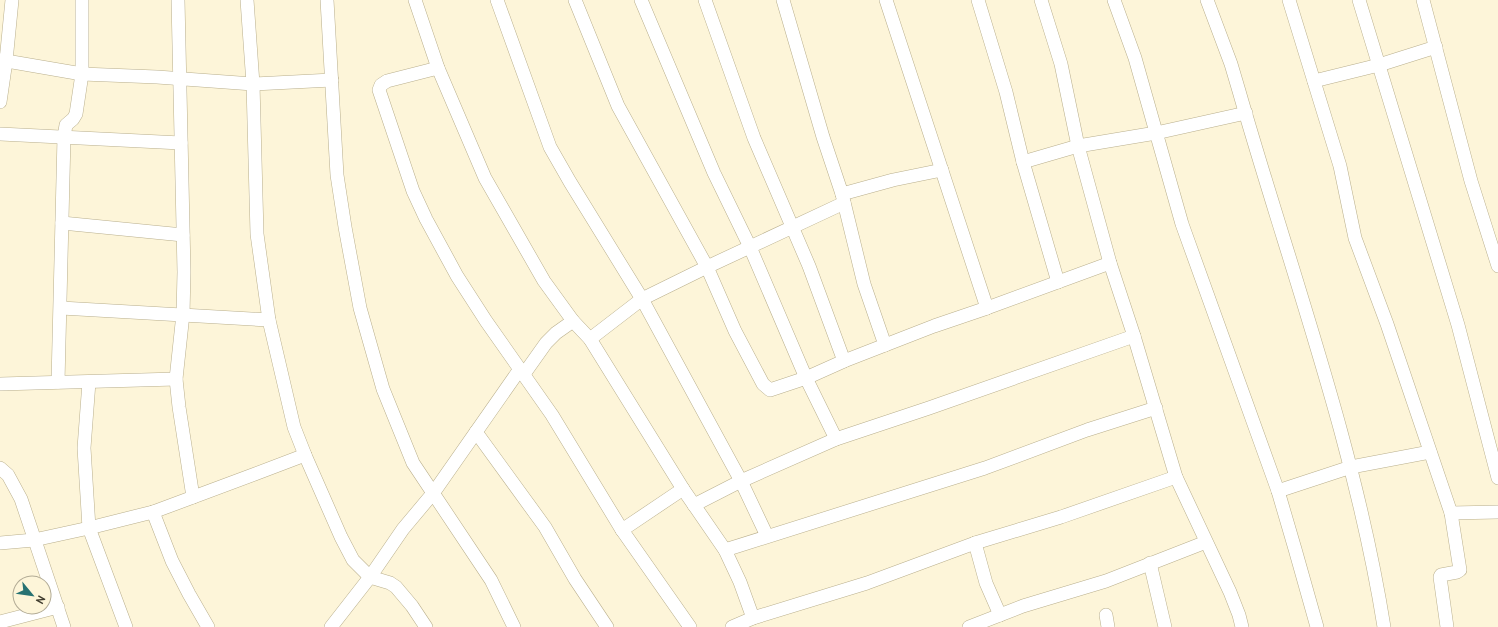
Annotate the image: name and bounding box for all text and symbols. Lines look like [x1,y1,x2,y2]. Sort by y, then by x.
north arrow [12,575,52,615]
text: N [33,593,49,606]

